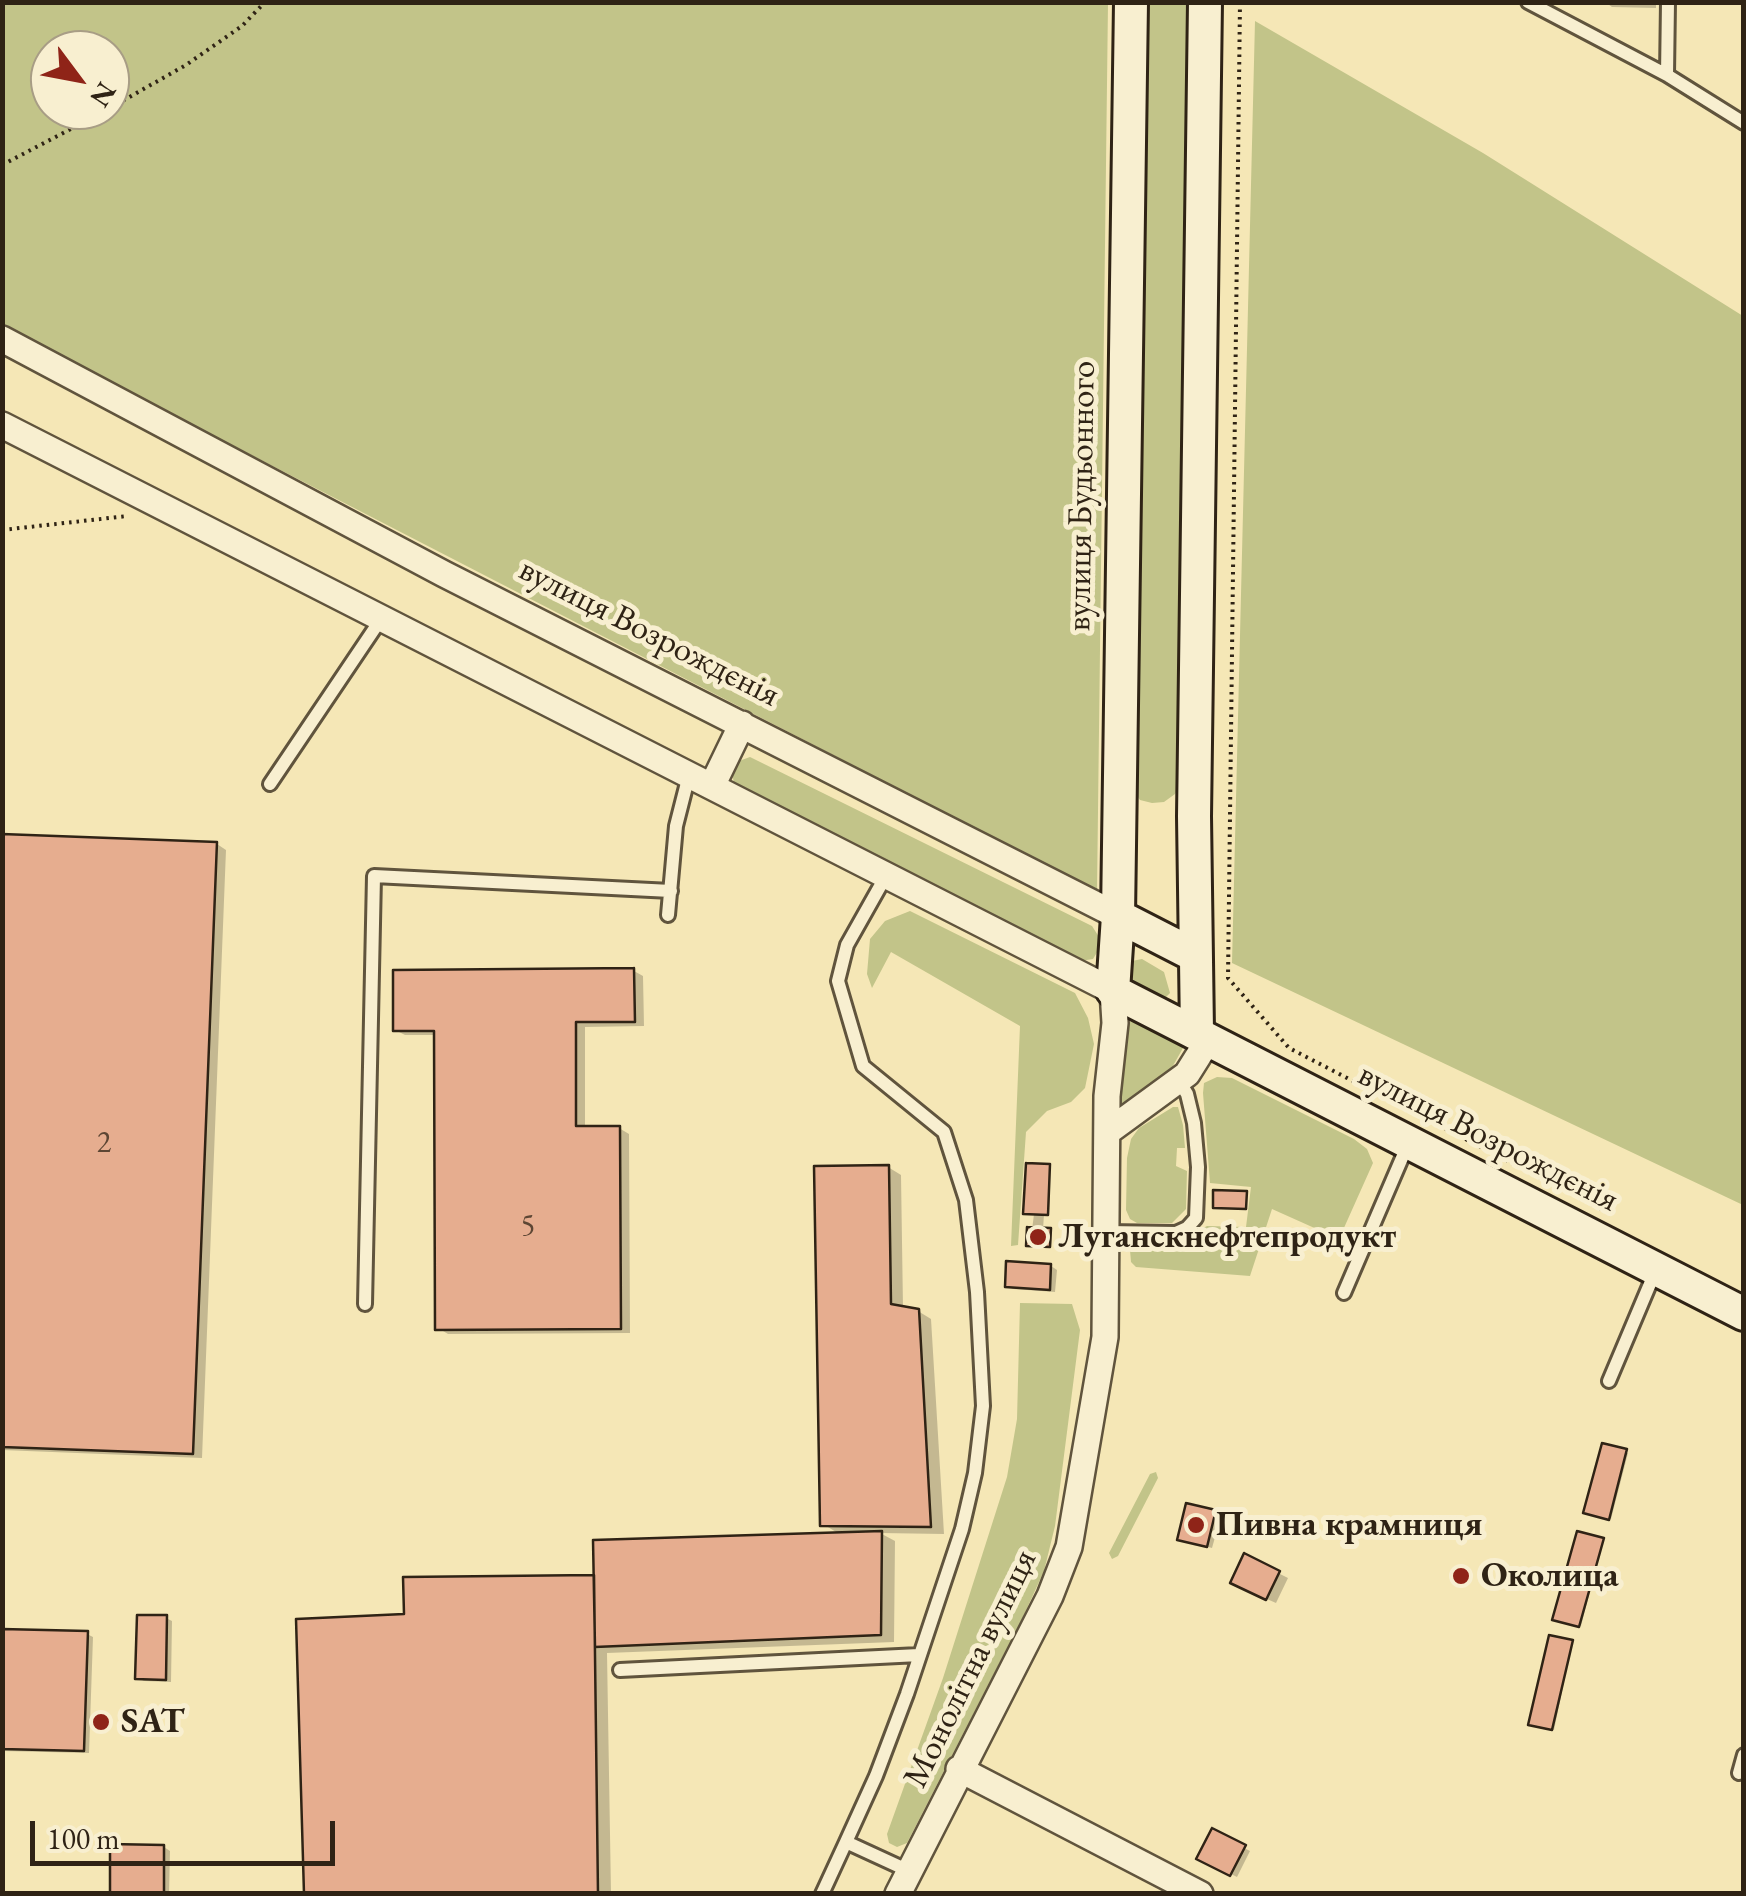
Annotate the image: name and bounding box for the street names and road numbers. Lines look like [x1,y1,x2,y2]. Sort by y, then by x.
street label: вулиця Будьонного [1059,360,1105,632]
street label: вулиця Возрождєнія [512,549,786,717]
street label: вулиця Возрождєнія [1351,1054,1625,1222]
street label: Монолітна вулиця [895,1543,1047,1795]

